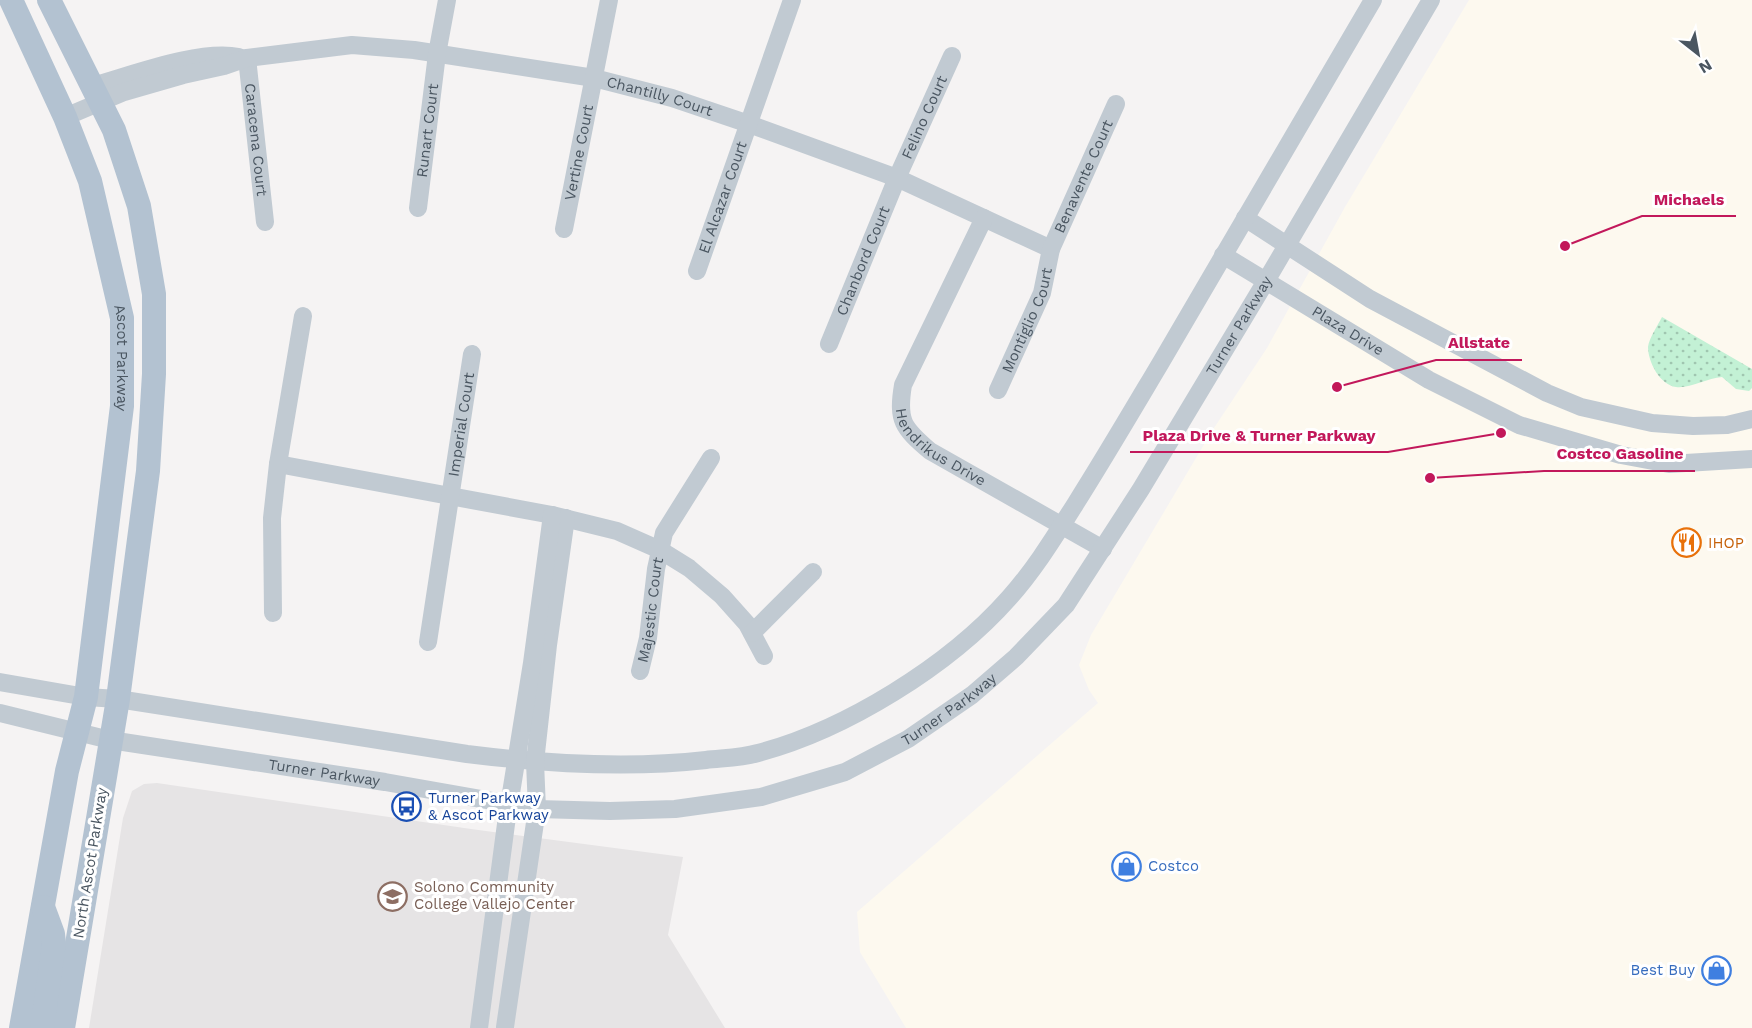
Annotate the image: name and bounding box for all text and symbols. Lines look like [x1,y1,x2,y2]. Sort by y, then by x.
north arrow [1668,24,1728,84]
text: N [1695,55,1715,78]
street label: Felino Court [898,72,951,162]
street label: Chantilly Court [605,73,716,120]
street label: Caracena Court [241,82,271,198]
street label: Runart Court [413,82,442,179]
street label: Vertine Court [561,102,597,202]
street label: Benavente Court [1050,116,1117,236]
street label: El Alcazar Court [695,138,751,256]
callout: Michaels [1642,182,1736,216]
text: Michaels [1654,190,1725,209]
street label: Chanbord Court [833,203,894,318]
street label: Montiglio Court [998,265,1056,376]
street label: Turner Parkway [1202,273,1276,379]
street label: Plaza Drive [1309,302,1387,359]
street label: Ascot Parkway [110,303,131,413]
callout: Allstate [1436,326,1522,360]
text: Allstate [1448,333,1510,352]
street label: Imperial Court [444,371,478,478]
street label: Hendrikus Drive [892,407,989,490]
callout: Plaza Drive & Turner Parkway [1130,418,1388,452]
text: Plaza Drive & Turner Parkway [1142,426,1377,445]
callout: Costco Gasoline [1544,437,1695,471]
text: Costco Gasoline [1556,444,1684,463]
restaurant icon: IHOP [1671,527,1703,559]
place label: IHOP [1708,534,1744,552]
street label: Majestic Court [633,555,667,664]
street label: Turner Parkway [899,669,1000,750]
street label: Turner Parkway [267,755,382,790]
street label: North Ascot Parkway [69,786,111,940]
place label: Turner Parkway & Ascot Parkway [428,789,549,824]
bus stop icon: Turner Parkway & Ascot Parkway [391,791,423,823]
shop icon: Costco [1111,850,1143,882]
place label: Costco [1148,857,1199,875]
place label: Solono Community College Vallejo Center [414,878,575,913]
school or university icon: Solono Community College Vallejo Center [377,880,409,912]
shop icon: Best Buy [1700,954,1732,986]
place label: Best Buy [1630,961,1695,979]

